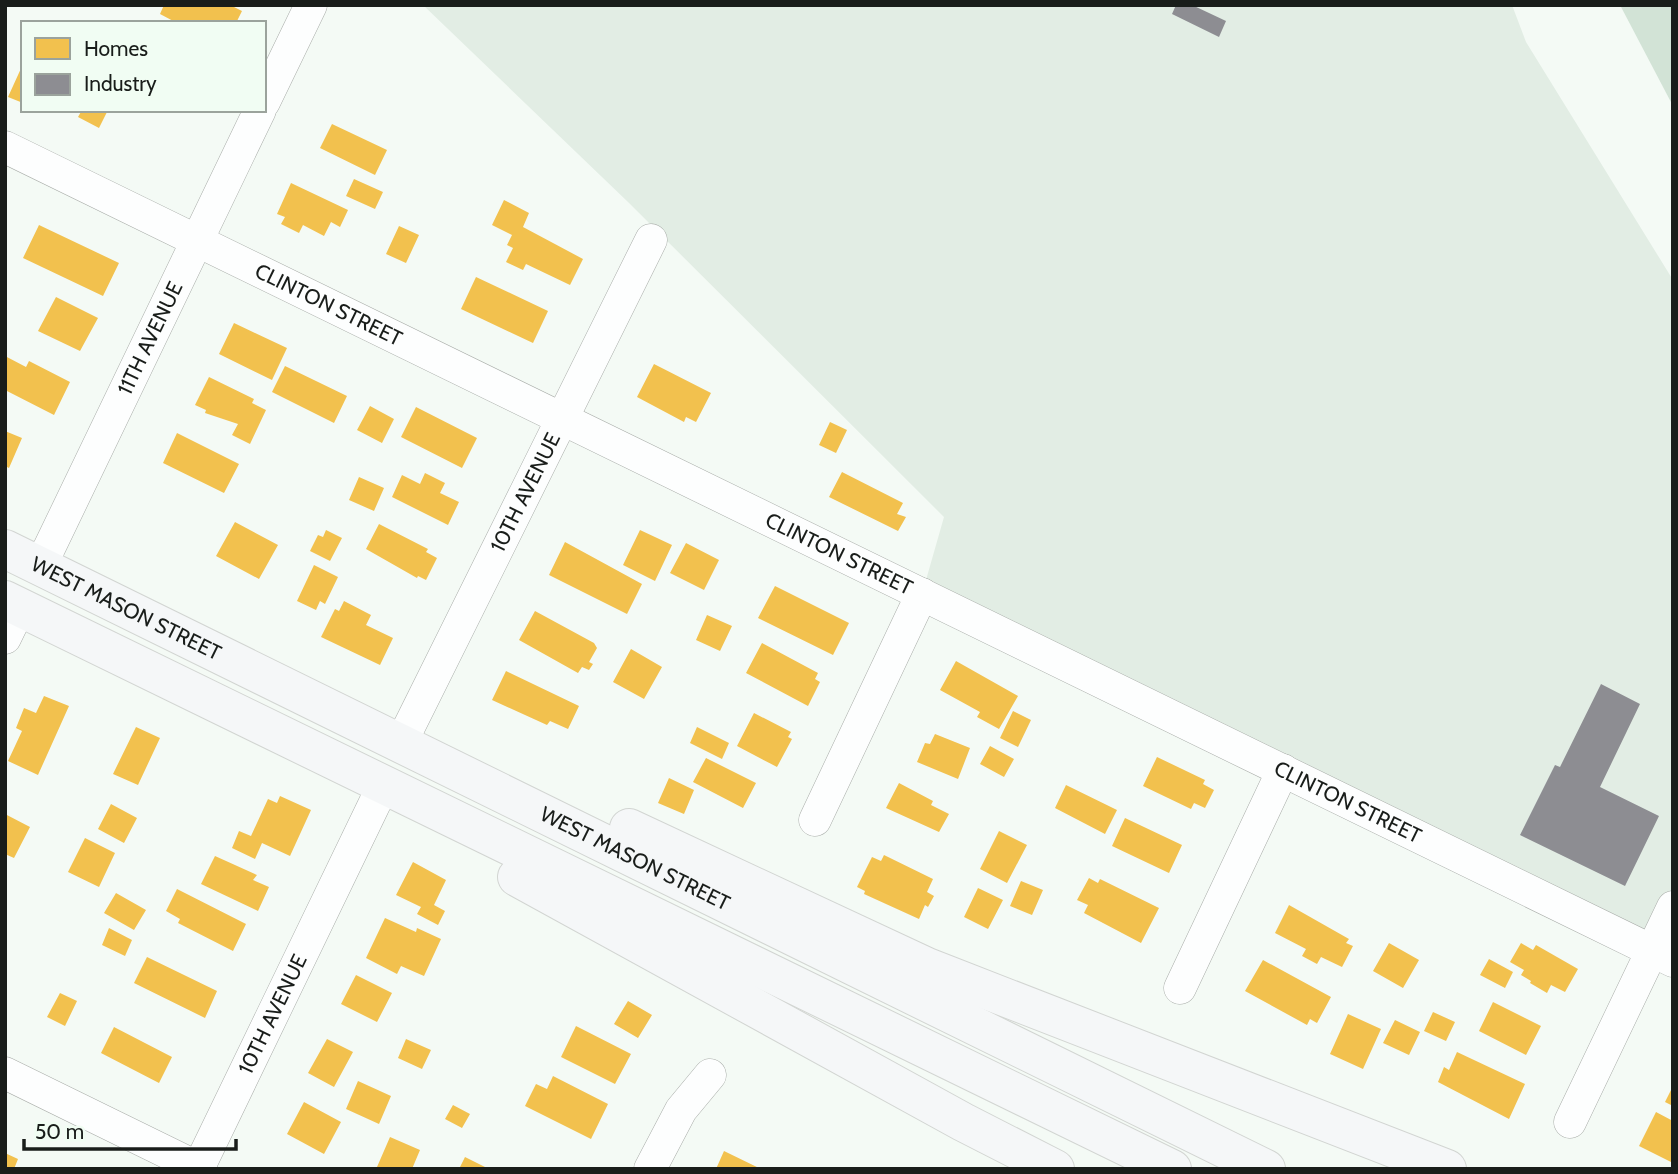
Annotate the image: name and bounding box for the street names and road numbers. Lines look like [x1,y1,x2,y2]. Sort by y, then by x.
street label: CLINTON STREET [251,258,406,351]
street label: 11TH AVENUE [112,277,188,399]
street label: 10TH AVENUE [485,429,565,556]
street label: CLINTON STREET [762,507,917,600]
street label: WEST MASON STREET [27,551,225,665]
street label: CLINTON STREET [1270,755,1426,848]
street label: WEST MASON STREET [536,801,734,915]
street label: 10TH AVENUE [233,950,312,1078]

